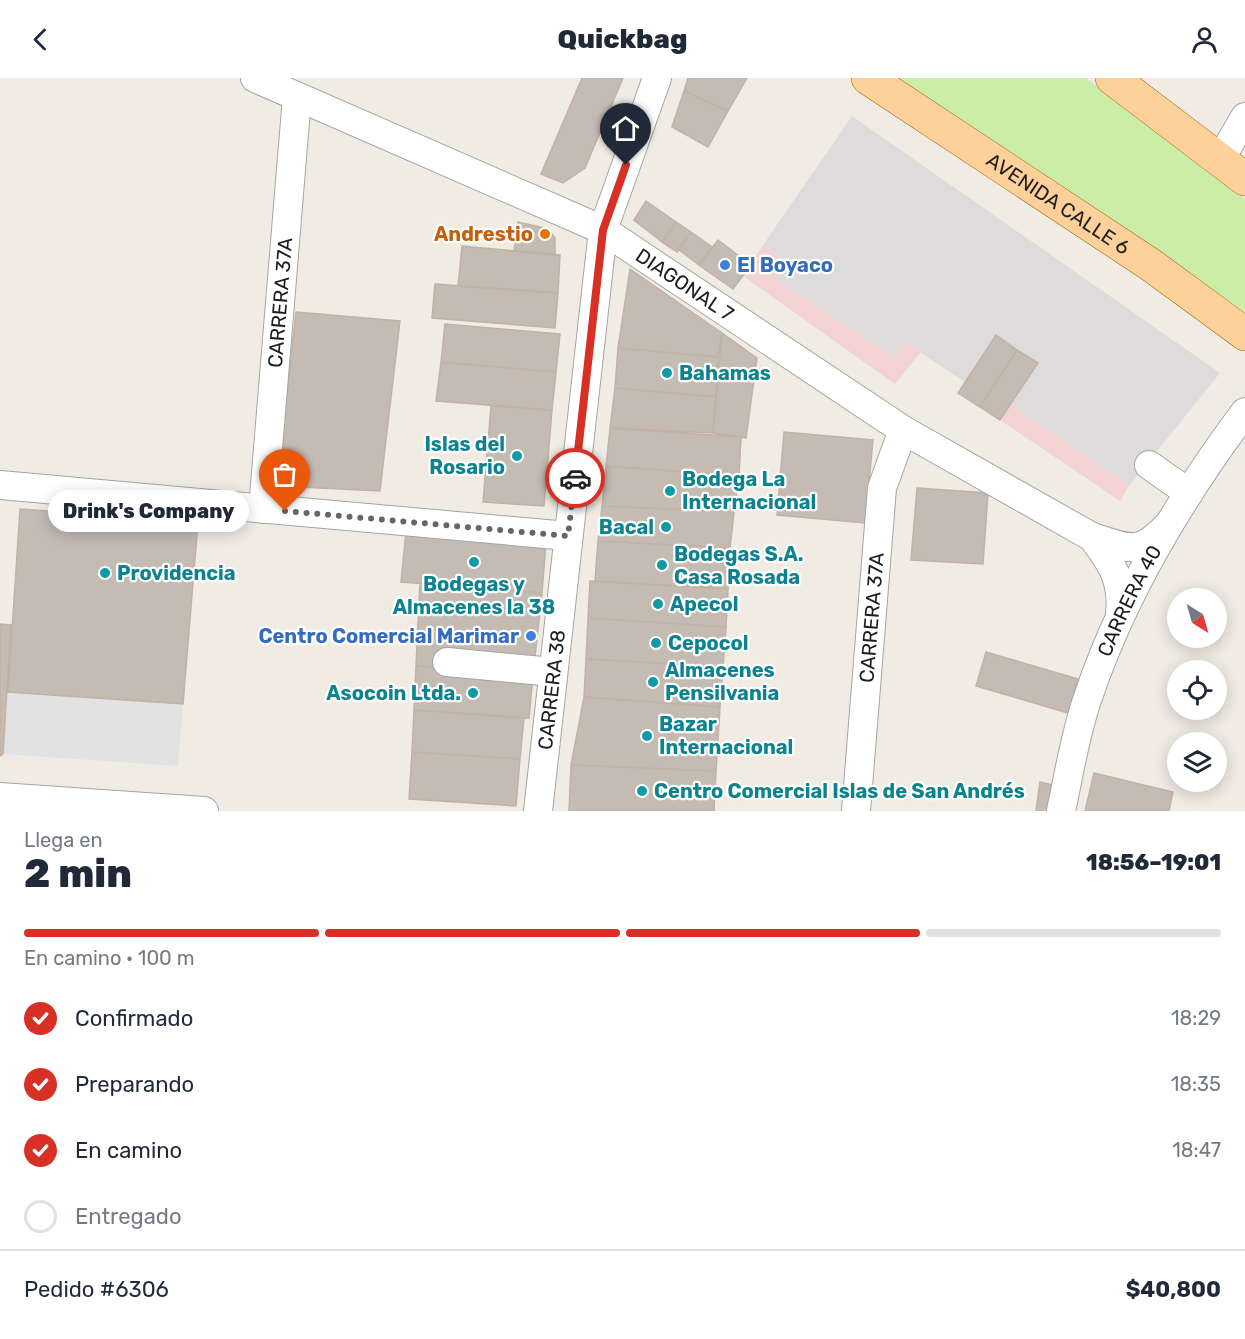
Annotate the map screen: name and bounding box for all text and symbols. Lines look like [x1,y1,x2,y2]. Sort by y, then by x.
icon: back [24,23,57,56]
text: Quickbag [558,23,687,55]
icon: person [1188,23,1221,56]
pin [600,103,651,165]
icon: home [609,112,642,145]
street label: AVENIDA CALLE 6 [982,148,1134,260]
place label: Andrestio [434,222,533,246]
marker: Andrestio [538,227,552,241]
street label: CARRERA 37A [263,237,297,369]
street label: DIAGONAL 7 [631,243,738,326]
place label: El Boyaco [737,253,833,277]
marker: El Boyaco [718,258,732,272]
place label: Bahamas [679,361,771,385]
marker: Bahamas [660,366,674,380]
place label: Islas del Rosario [424,432,505,479]
courier [545,448,605,508]
pin [259,449,310,511]
marker: Islas del Rosario [510,449,524,463]
icon: bag [268,458,301,491]
icon: car [559,462,592,495]
place label: Bodega La Internacional [682,467,816,514]
marker: Bodega La Internacional [663,484,677,498]
callout: Drink's Company [48,490,249,532]
text: Drink's Company [63,499,234,523]
place label: Bacal [599,515,654,539]
marker: Bacal [659,520,673,534]
street label: CARRERA 40 [1092,541,1167,660]
place label: Bodegas S.A. Casa Rosada [674,542,804,589]
street label: CARRERA 37A [854,552,889,684]
marker: Bodegas y Almacenes la 38 [467,555,481,569]
marker: Bodegas S.A. Casa Rosada [655,558,669,572]
place label: Providencia [117,561,236,585]
marker: Providencia [98,566,112,580]
place label: Bodegas y Almacenes la 38 [393,572,555,619]
north arrow [1167,588,1227,648]
map controls [1167,588,1227,792]
place label: Apecol [670,592,739,616]
marker: Apecol [651,597,665,611]
place label: Centro Comercial Marimar [258,624,519,648]
street label: CARRERA 38 [533,628,570,751]
marker: Centro Comercial Marimar [524,629,538,643]
place label: Cepocol [668,631,749,655]
marker: Cepocol [649,636,663,650]
place label: Almacenes Pensilvania [665,658,779,705]
button: locate [1167,660,1227,720]
marker: Almacenes Pensilvania [646,675,660,689]
place label: Asocoin Ltda. [326,681,461,705]
marker: Asocoin Ltda. [466,686,480,700]
place label: Bazar Internacional [659,712,793,759]
marker: Bazar Internacional [640,729,654,743]
button: layers [1167,732,1227,792]
place label: Centro Comercial Islas de San Andrés [654,779,1025,803]
marker: Centro Comercial Islas de San Andrés [635,784,649,798]
text: Llega en [24,828,103,852]
text: 18:56–19:01 [1086,849,1221,876]
text: 2 min [24,851,132,897]
text: En camino · 100 m [24,946,194,970]
icon: check [24,1002,57,1035]
text: Confirmado [75,1005,193,1032]
text: 18:29 [1171,1006,1221,1030]
icon: check [24,1068,57,1101]
text: Preparando [75,1071,194,1098]
text: 18:35 [1171,1072,1221,1096]
icon: check [24,1134,57,1167]
text: En camino [75,1137,182,1164]
text: 18:47 [1172,1138,1221,1162]
text: Entregado [75,1203,182,1230]
text: Pedido #6306 [24,1276,169,1303]
text: $40,800 [1126,1276,1221,1303]

